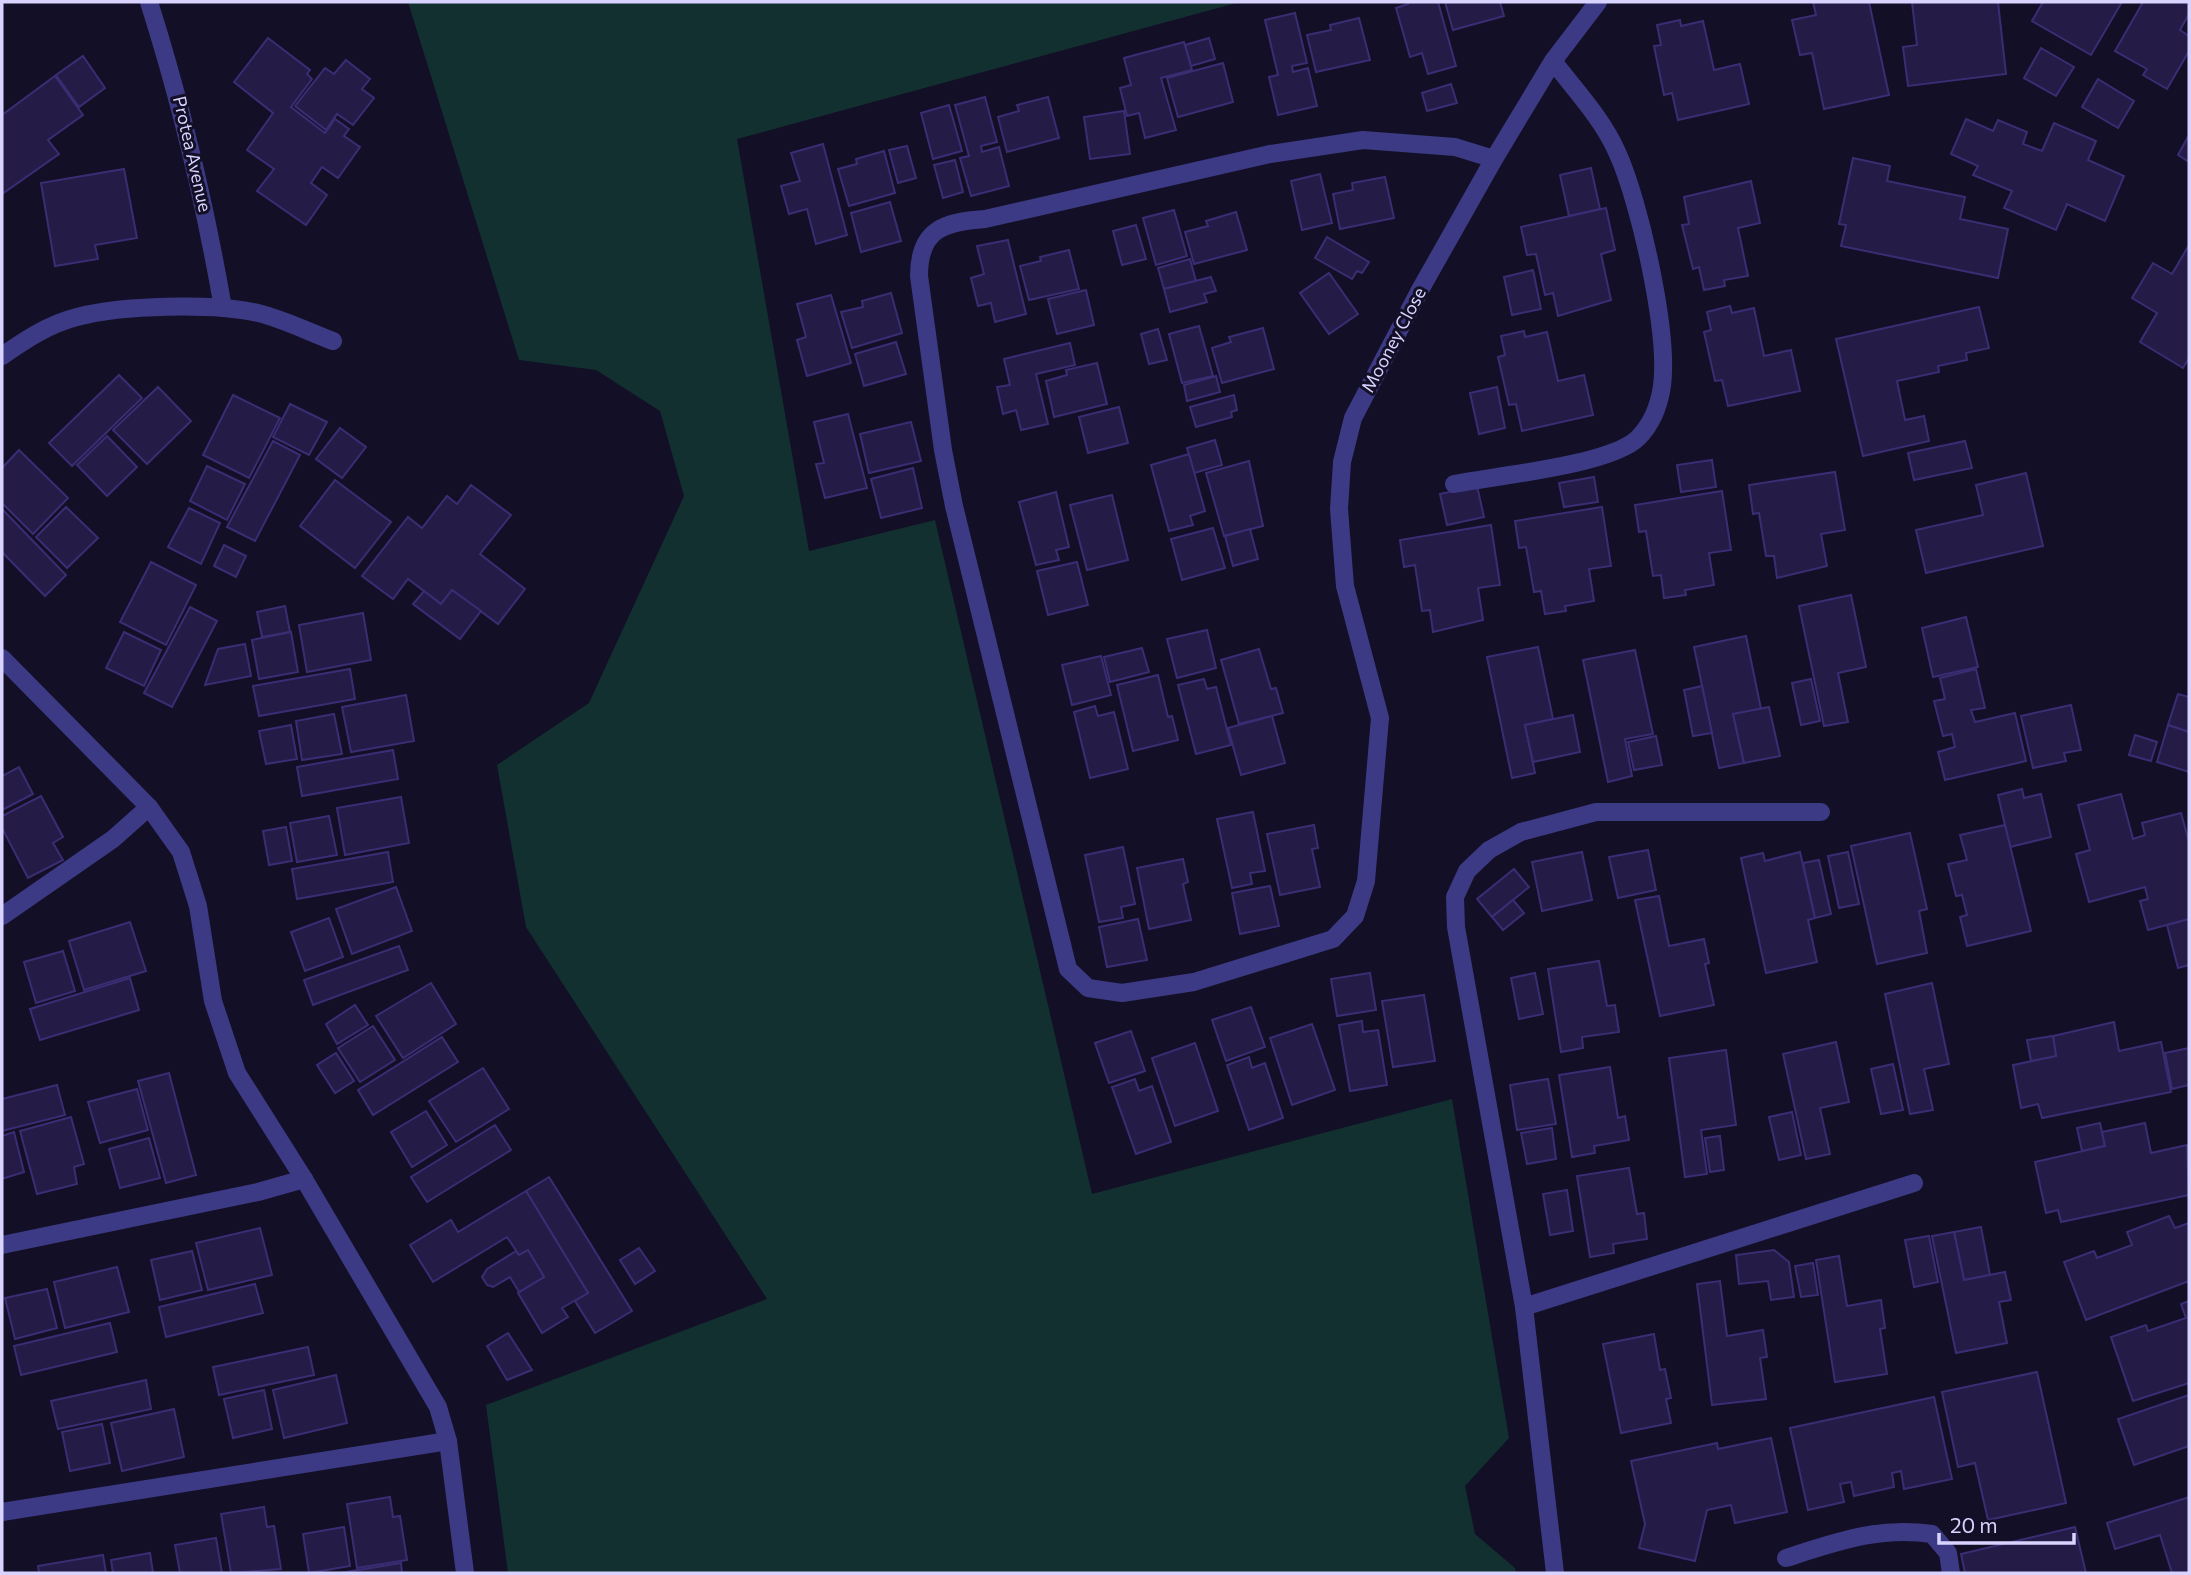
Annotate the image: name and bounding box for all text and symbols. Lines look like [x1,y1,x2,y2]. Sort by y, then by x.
street label: Protea Avenue [169,94,217,214]
street label: Mooney Close [1356,283,1430,396]
scale bar [1939,1502,2074,1546]
text: 20 m [1950,1512,1998,1537]

